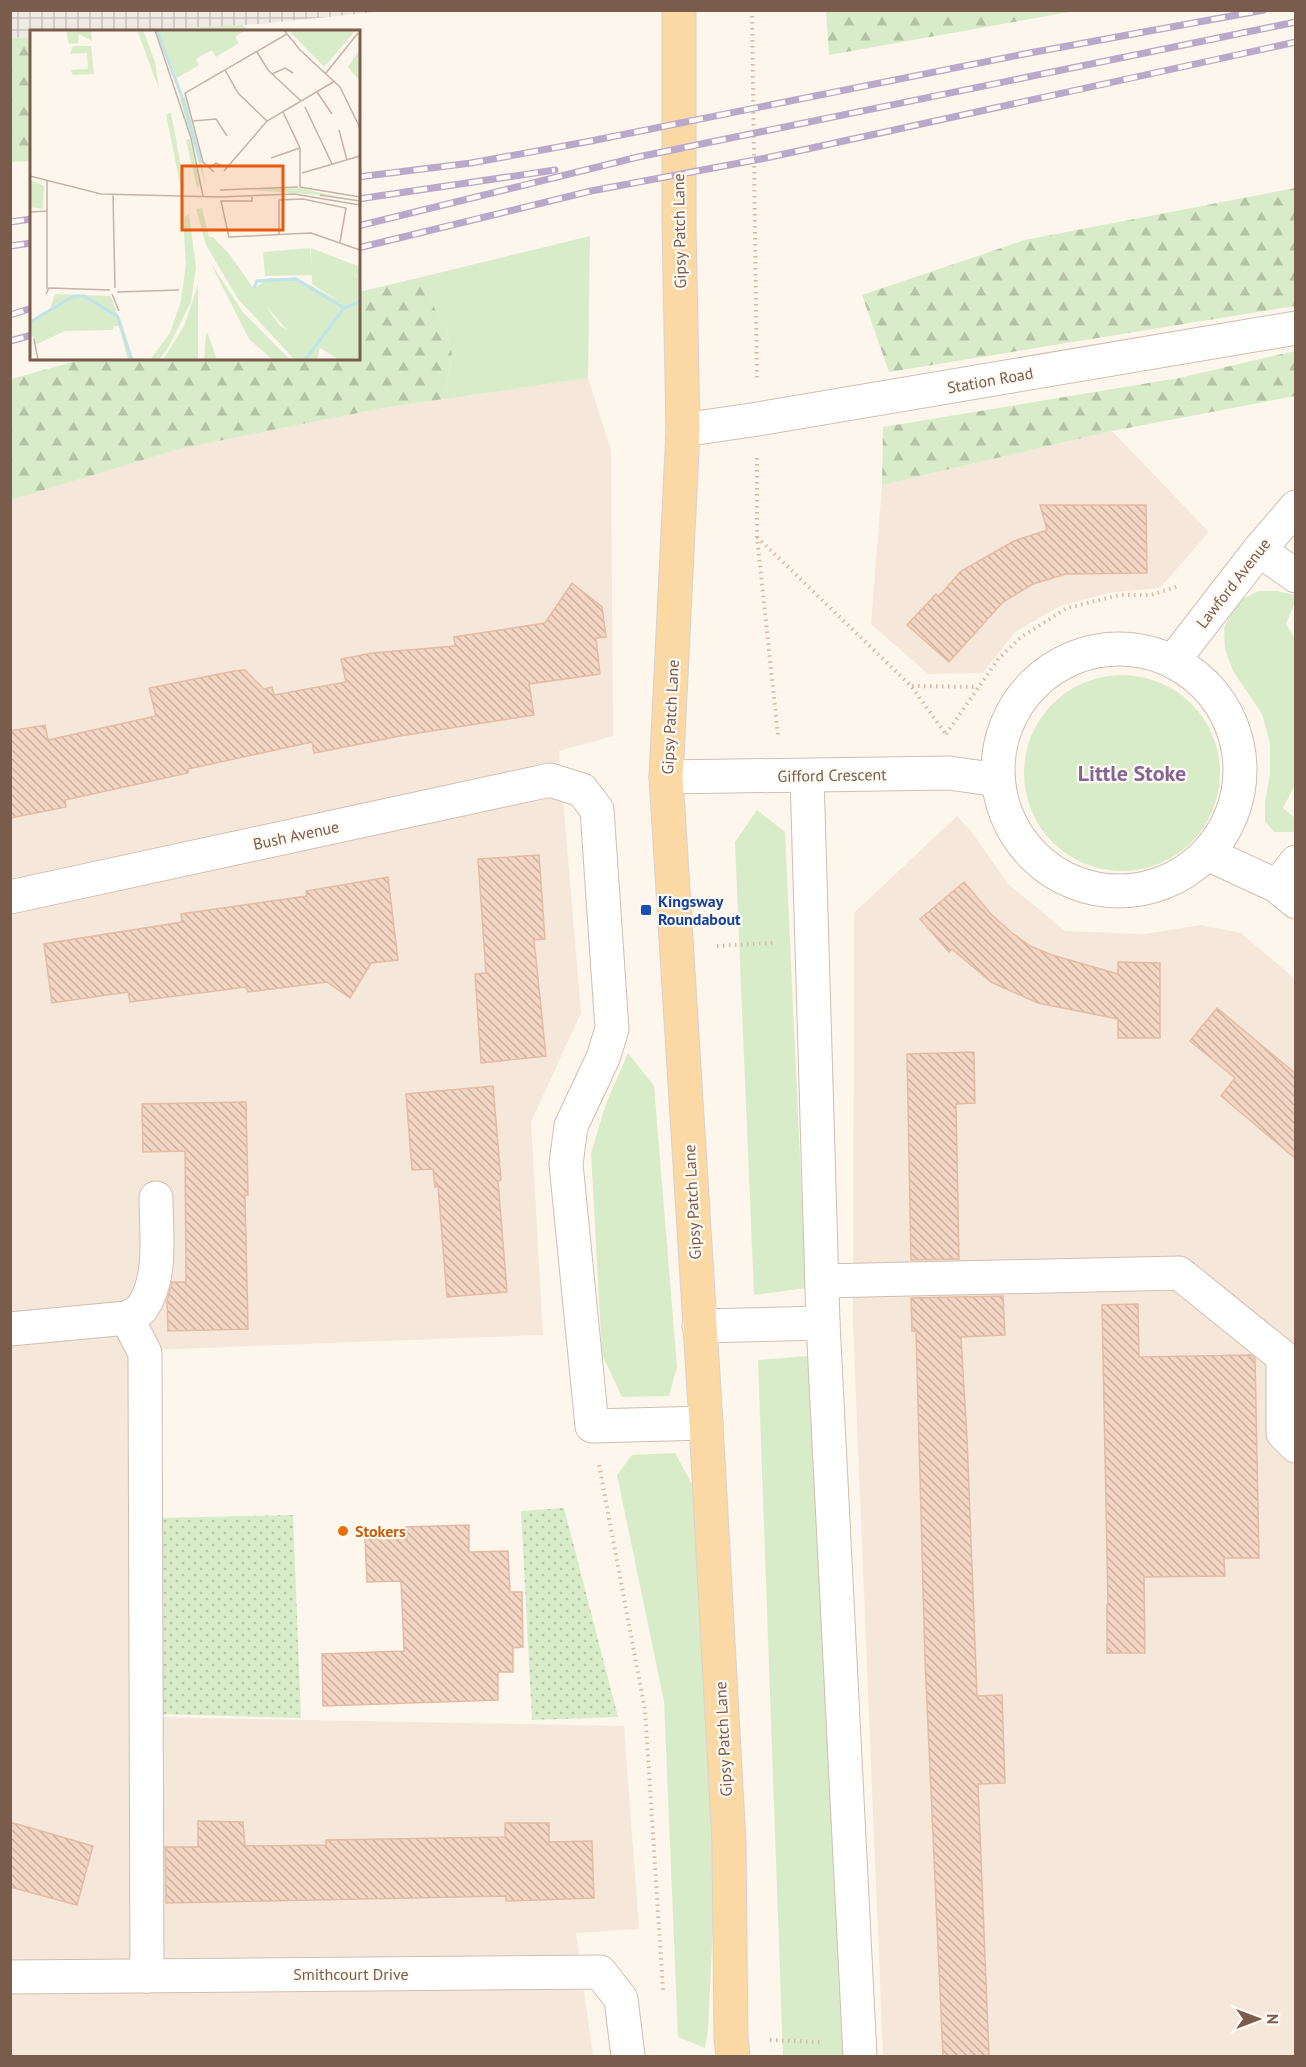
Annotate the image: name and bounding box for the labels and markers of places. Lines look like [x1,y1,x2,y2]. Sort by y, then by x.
place label: Kingsway Roundabout [658,891,741,929]
marker: Kingsway Roundabout [639,903,653,917]
place label: Stokers [355,1521,406,1541]
marker: Stokers [336,1524,350,1538]

